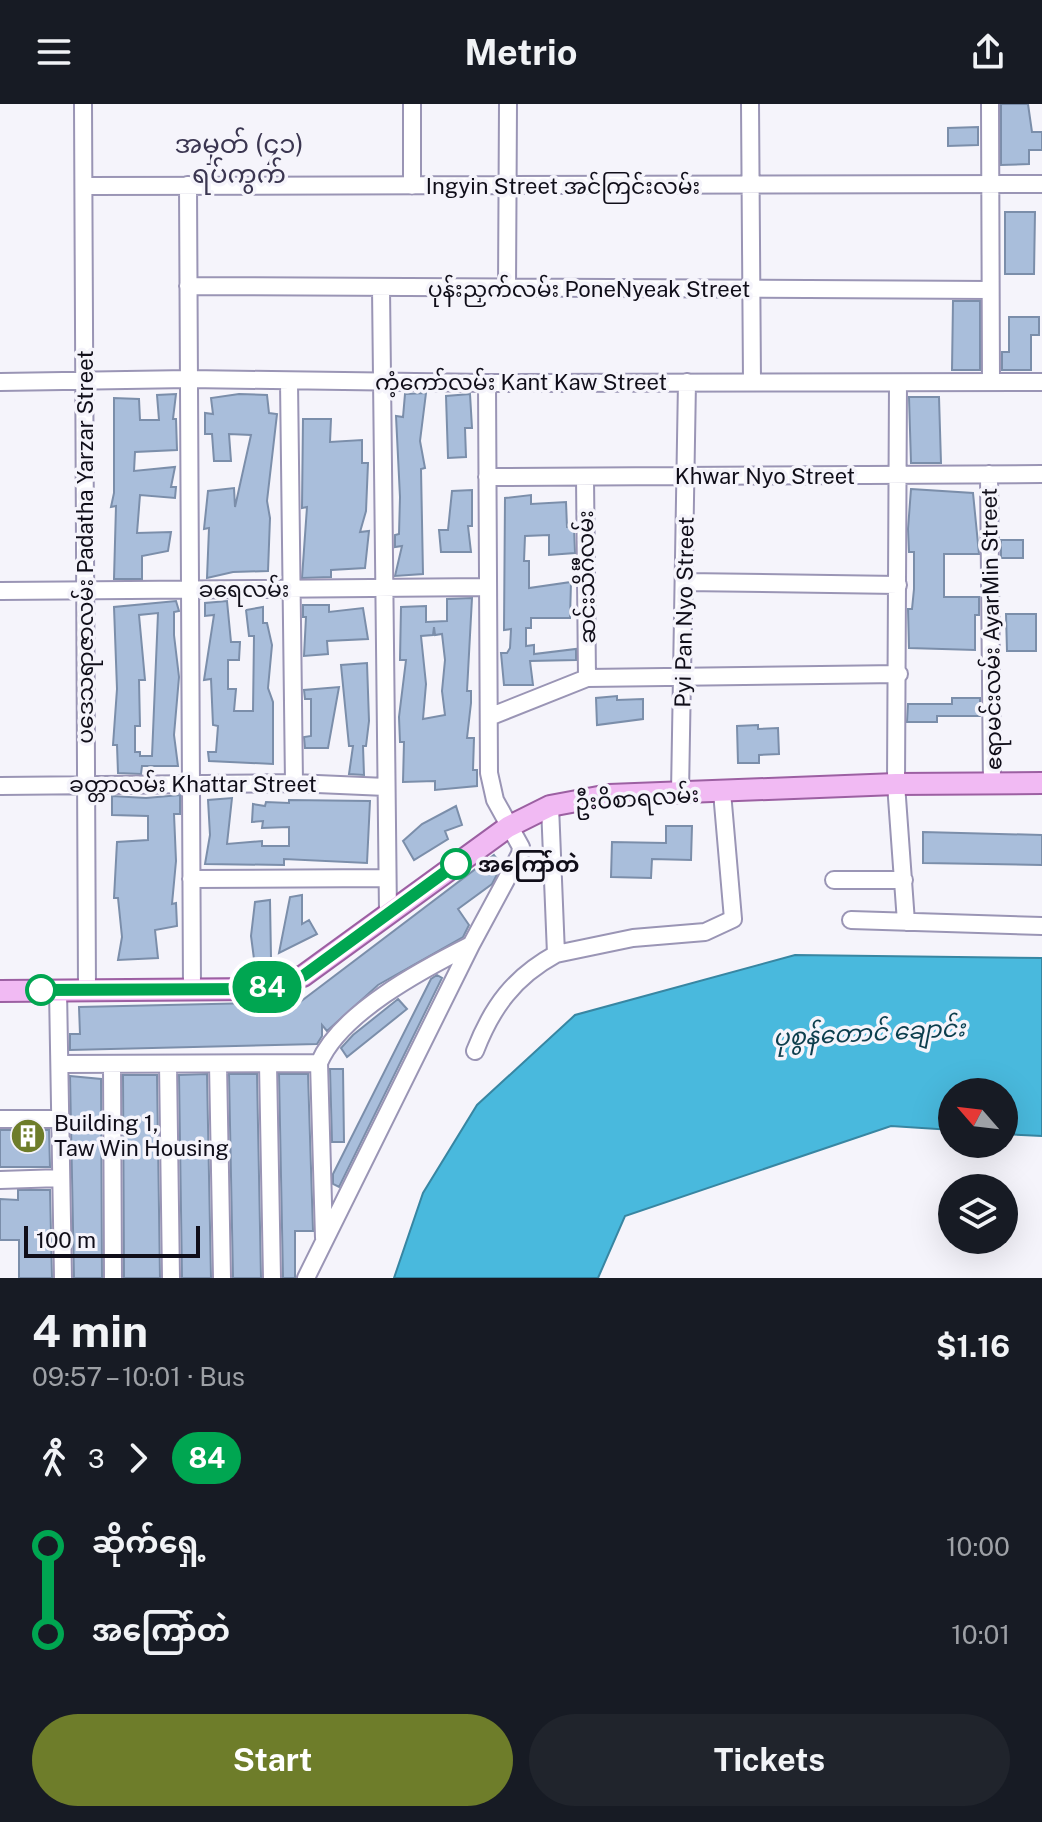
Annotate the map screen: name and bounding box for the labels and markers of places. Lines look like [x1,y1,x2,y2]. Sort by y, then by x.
marker: အကြော်တဲ [441,849,471,879]
place label: အကြော်တဲ [478,849,579,882]
unlabelled marker [26,975,56,1005]
place label: Building 1, Taw Win Housing [54,1110,229,1161]
building icon: Building 1, Taw Win Housing [9,1117,47,1155]

